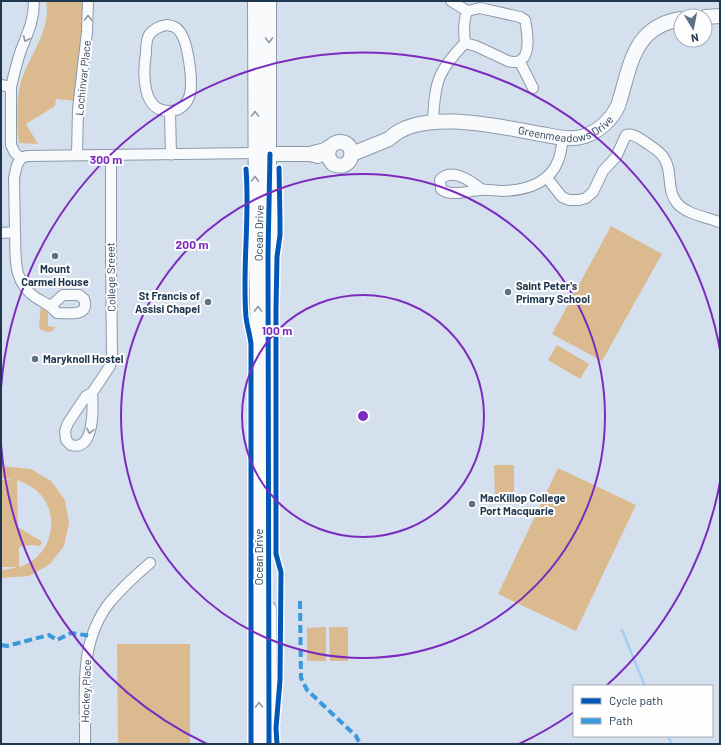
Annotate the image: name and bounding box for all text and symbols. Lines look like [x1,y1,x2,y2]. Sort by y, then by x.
north arrow [673,8,713,48]
one-way arrow [84,15,92,21]
text: N [690,31,700,45]
one-way arrow [23,34,31,42]
one-way arrow [265,37,274,43]
street label: Lochinvar Place [72,40,93,116]
one-way arrow [251,111,259,117]
street label: Greenmeadows Drive [517,113,616,144]
text: 300 m [90,152,122,166]
one-way arrow [251,176,259,182]
street label: Ocean Drive [252,204,265,261]
text: 200 m [176,237,208,251]
street label: College Sreeet [103,242,118,312]
marker: Mount Carmel House [50,251,60,261]
place label: Mount Carmel House [21,262,89,288]
place label: Saint Peter's Primary School [516,279,590,305]
marker: Saint Peter's Primary School [503,287,513,297]
place label: St Francis of Assisi Chapel [135,289,200,315]
marker: St Francis of Assisi Chapel [203,297,213,307]
one-way arrow [254,306,262,312]
text: 100 m [262,323,292,337]
place label: Maryknoll Hostel [43,352,124,365]
marker: Maryknoll Hostel [30,354,40,364]
centre of rings [356,409,370,423]
one-way arrow [86,428,94,435]
place label: MacKillop College Port Macquarie [480,491,566,517]
marker: MacKillop College Port Macquarie [467,499,477,509]
street label: Ocean Drive [252,529,265,585]
street label: Hockey Place [78,659,93,723]
legend [573,685,713,737]
text: Cycle path [609,693,663,707]
one-way arrow [255,702,263,708]
text: Path [609,713,633,727]

